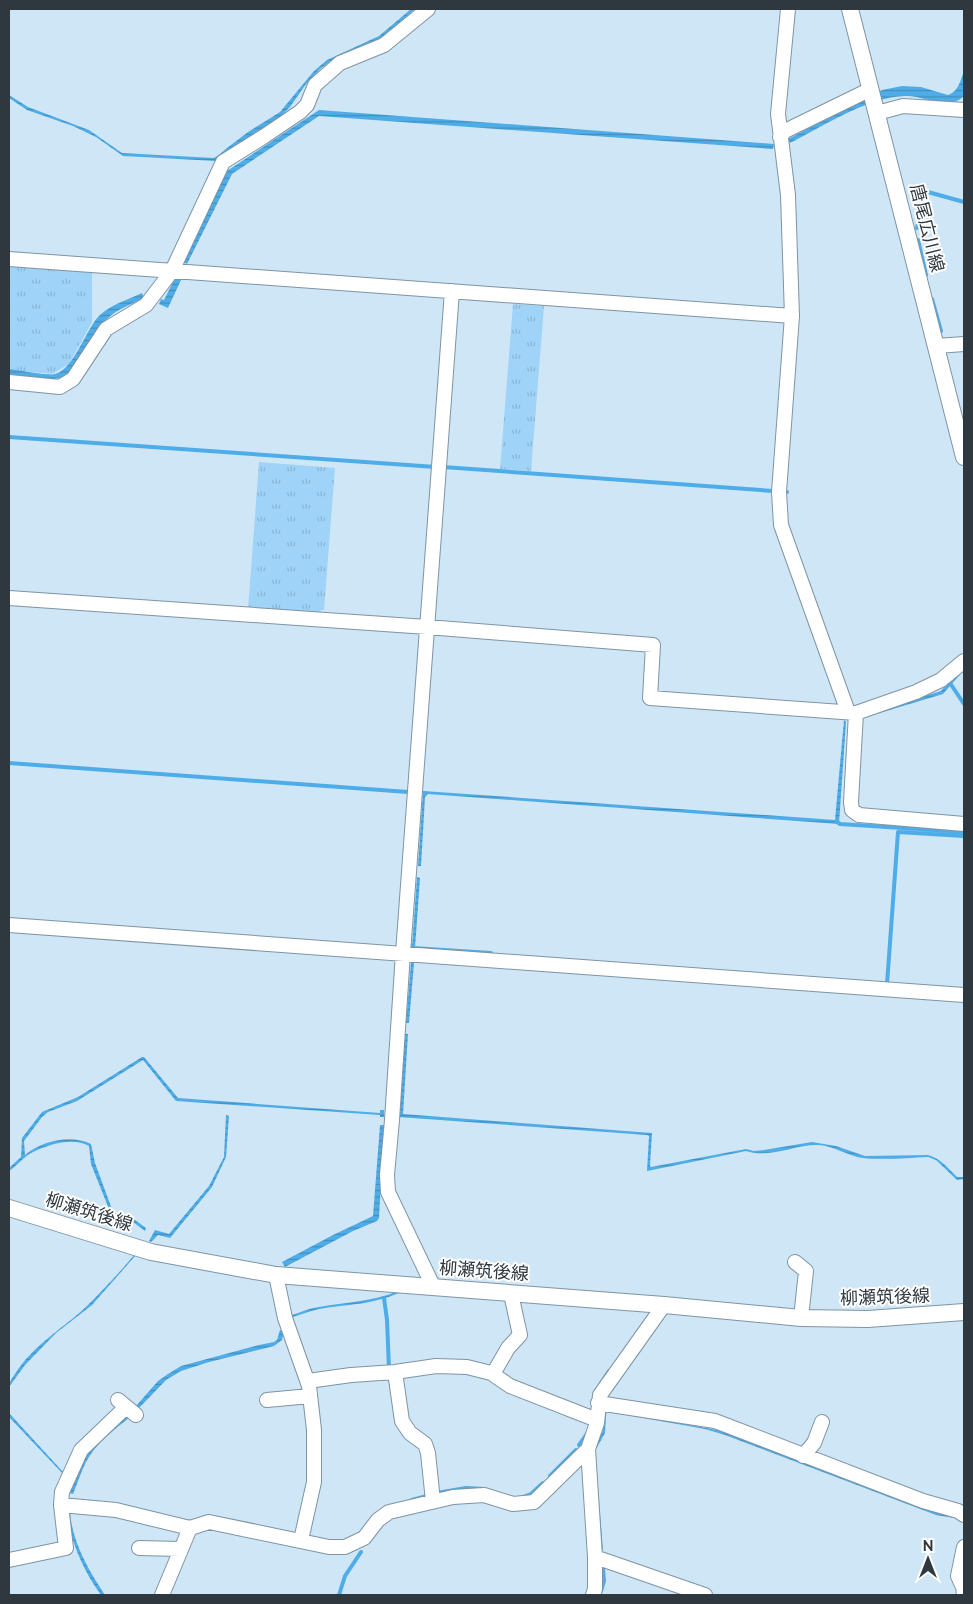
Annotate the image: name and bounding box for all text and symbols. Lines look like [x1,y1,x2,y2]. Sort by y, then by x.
street label: 唐尾広川線 [906,182,949,274]
street label: 柳瀬筑後線 [43,1188,135,1235]
street label: 柳瀬筑後線 [438,1257,530,1284]
street label: 柳瀬筑後線 [840,1284,930,1309]
north arrow [903,1534,953,1584]
text: N [923,1538,933,1554]

